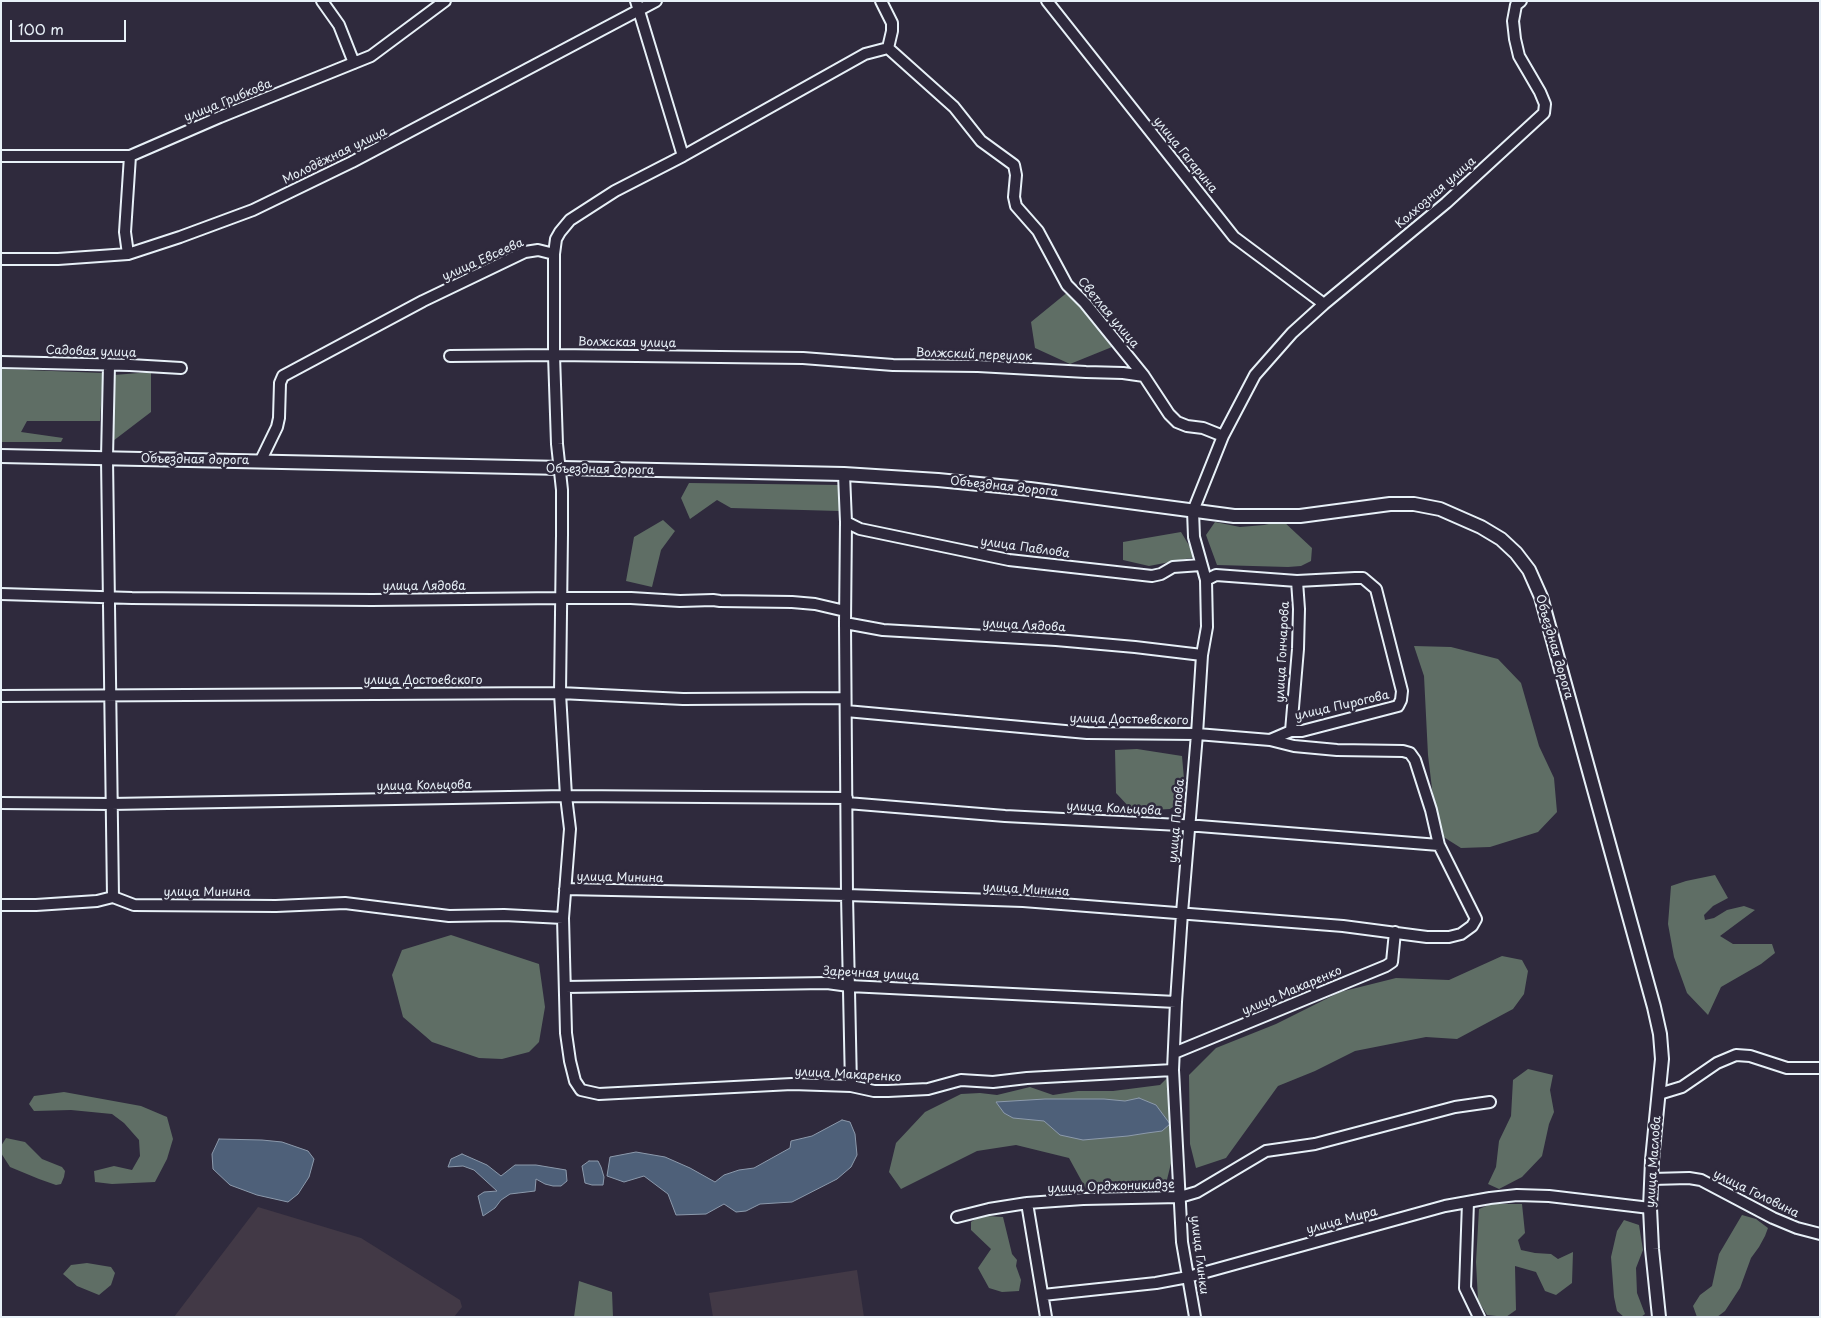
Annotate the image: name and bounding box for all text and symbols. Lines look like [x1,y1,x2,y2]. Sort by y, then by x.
scale bar [12,10,129,42]
text: 100 m [18,17,64,40]
street label: улица Грибкова [182,77,274,125]
street label: улица Гагарина [1150,114,1220,196]
street label: Молодёжная улица [280,124,390,188]
street label: Колхозная улица [1393,154,1479,232]
street label: улица Евсеева [440,236,526,284]
street label: Светлая улица [1074,275,1142,351]
street label: Волжская улица [578,335,676,351]
street label: Садовая улица [45,343,137,361]
street label: Волжский переулок [915,346,1033,364]
street label: Объездная дорога [141,452,249,468]
street label: Объездная дорога [546,462,654,478]
street label: Объездная дорога [949,474,1059,500]
street label: улица Павлова [979,535,1071,561]
street label: улица Лядова [382,580,466,594]
street label: Объездная дорога [1532,593,1576,701]
street label: улица Гончарова [1273,601,1293,703]
street label: улица Лядова [982,617,1066,635]
street label: улица Достоевского [363,674,483,688]
street label: улица Пирогова [1293,688,1391,724]
street label: улица Достоевского [1069,712,1189,728]
street label: улица Кольцова [376,778,472,794]
street label: улица Попова [1166,778,1188,864]
street label: улица Кольцова [1066,799,1162,819]
street label: улица Минина [576,870,664,886]
street label: улица Минина [982,881,1070,899]
street label: улица Минина [164,886,250,900]
street label: улица Макаренко [1240,963,1344,1019]
street label: Заречная улица [823,964,919,984]
street label: улица Макаренко [794,1065,902,1085]
street label: улица Маслова [1644,1116,1664,1208]
street label: улица Головина [1711,1167,1801,1221]
street label: улица Орджоникидзе [1047,1178,1175,1196]
street label: улица Мира [1305,1205,1379,1237]
street label: улица Глинки [1187,1215,1211,1295]

